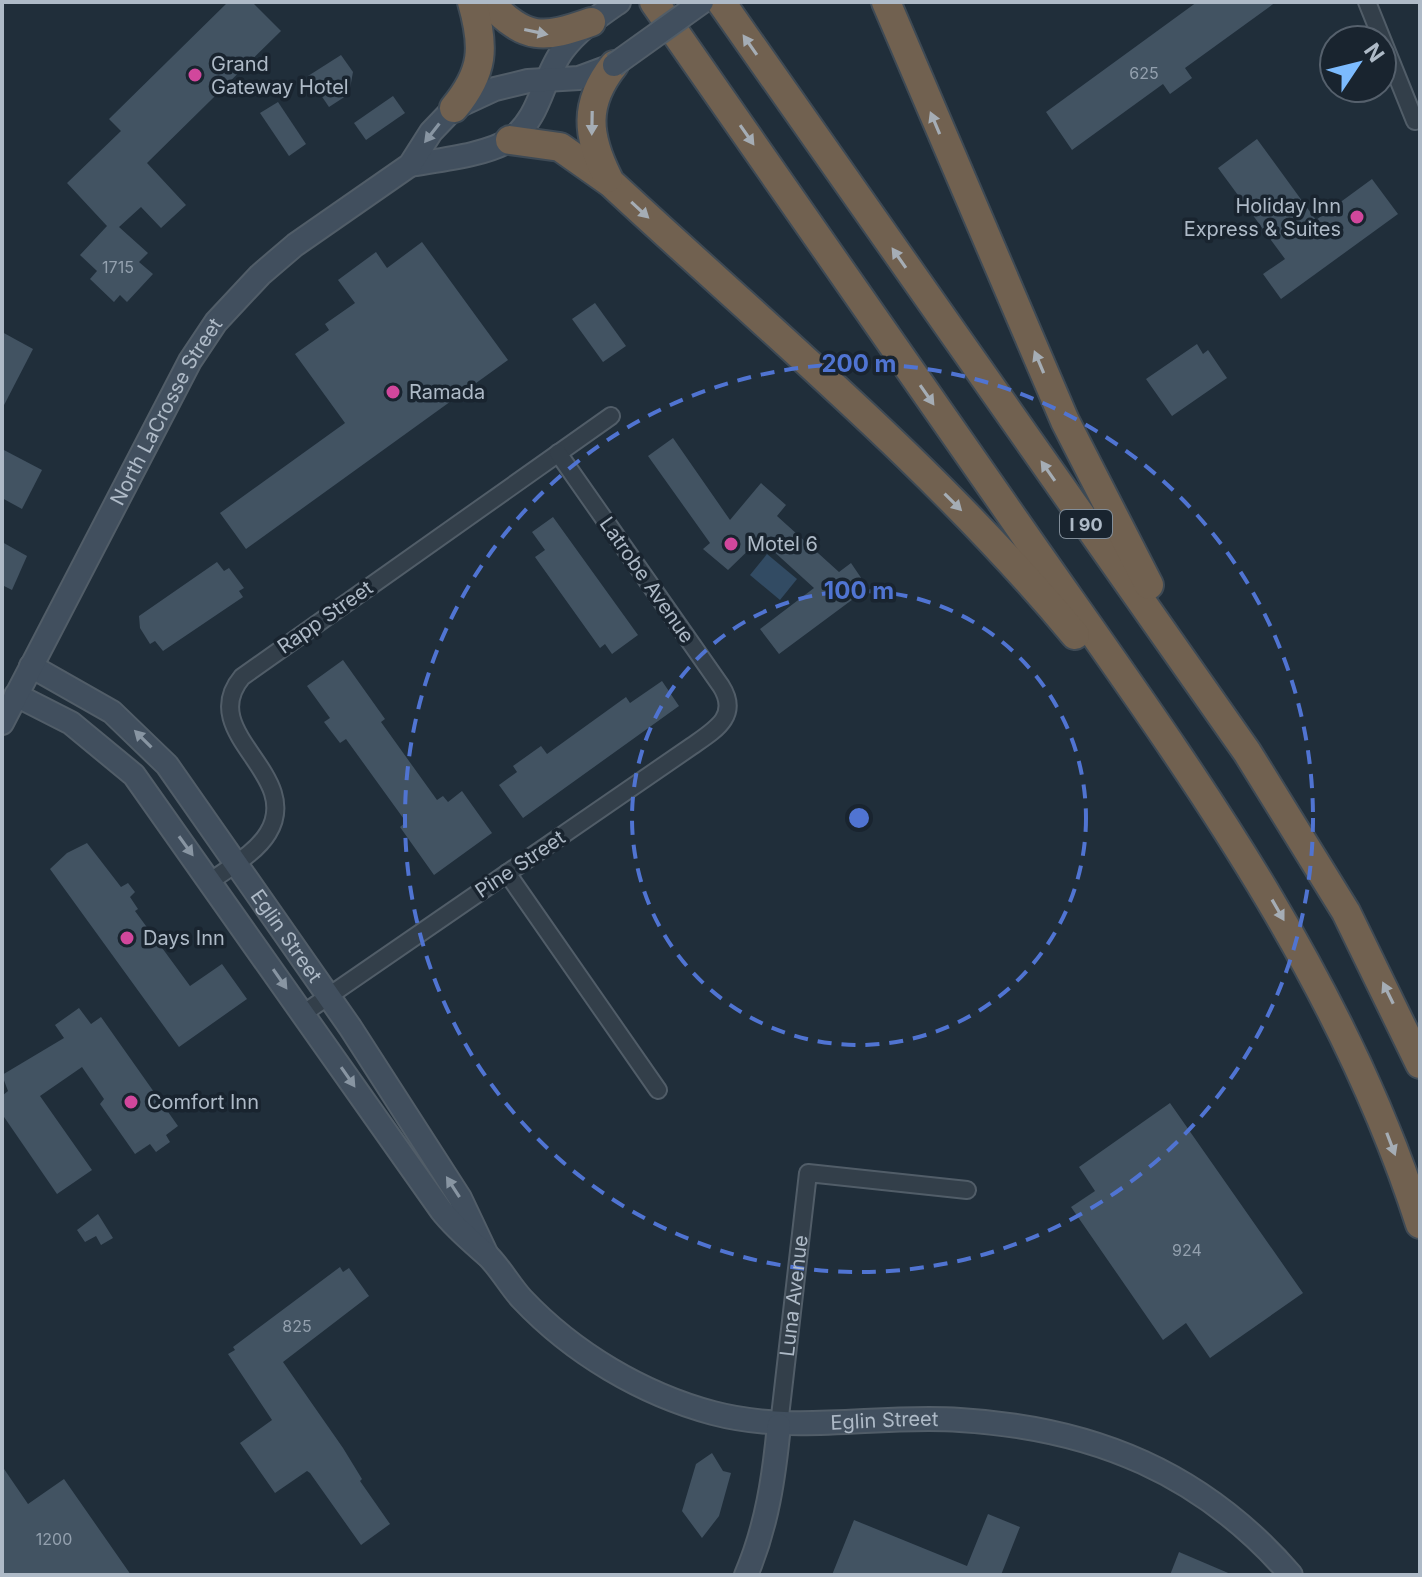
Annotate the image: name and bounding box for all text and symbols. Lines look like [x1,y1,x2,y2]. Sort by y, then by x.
north arrow [1318,24,1398,104]
one-way arrow [523,26,548,39]
one-way arrow [743,34,758,55]
text: N [1359,38,1390,67]
place label: Grand Gateway Hotel [211,52,349,99]
house number: 625 [1129,63,1159,83]
marker: Grand Gateway Hotel [186,66,204,84]
one-way arrow [586,111,599,136]
one-way arrow [929,111,942,135]
one-way arrow [425,123,441,143]
one-way arrow [739,125,754,146]
place label: Holiday Inn Express & Suites [1184,194,1341,241]
one-way arrow [631,201,650,219]
marker: Holiday Inn Express & Suites [1348,208,1366,226]
one-way arrow [892,247,907,268]
house number: 1715 [102,257,134,277]
street label: North LaCrosse Street [105,313,228,509]
text: 200 m [821,349,897,378]
one-way arrow [1032,350,1045,374]
place label: Ramada [409,380,485,404]
marker: Ramada [384,383,402,401]
one-way arrow [919,384,934,405]
one-way arrow [1041,460,1056,481]
one-way arrow [944,492,962,511]
road number: I 90 [1060,510,1112,538]
street label: Latrobe Avenue [595,512,699,648]
place label: Motel 6 [747,532,818,556]
marker: Motel 6 [722,535,740,553]
street label: Rapp Street [273,575,378,659]
text: 100 m [824,576,894,605]
one-way arrow [134,730,153,749]
centre of rings [845,804,873,832]
street label: Pine Street [471,825,570,903]
one-way arrow [178,836,194,856]
street label: Eglin Street [246,885,327,987]
one-way arrow [1271,899,1285,921]
place label: Days Inn [143,926,225,950]
marker: Days Inn [118,929,136,947]
one-way arrow [272,969,287,990]
one-way arrow [1381,982,1395,1005]
one-way arrow [340,1066,355,1087]
place label: Comfort Inn [147,1090,259,1114]
marker: Comfort Inn [122,1093,140,1111]
one-way arrow [1385,1132,1398,1156]
one-way arrow [446,1176,461,1197]
street label: Luna Avenue [775,1234,813,1358]
house number: 924 [1172,1240,1202,1260]
house number: 825 [282,1316,312,1336]
street label: Eglin Street [830,1407,939,1435]
house number: 1200 [36,1529,72,1549]

